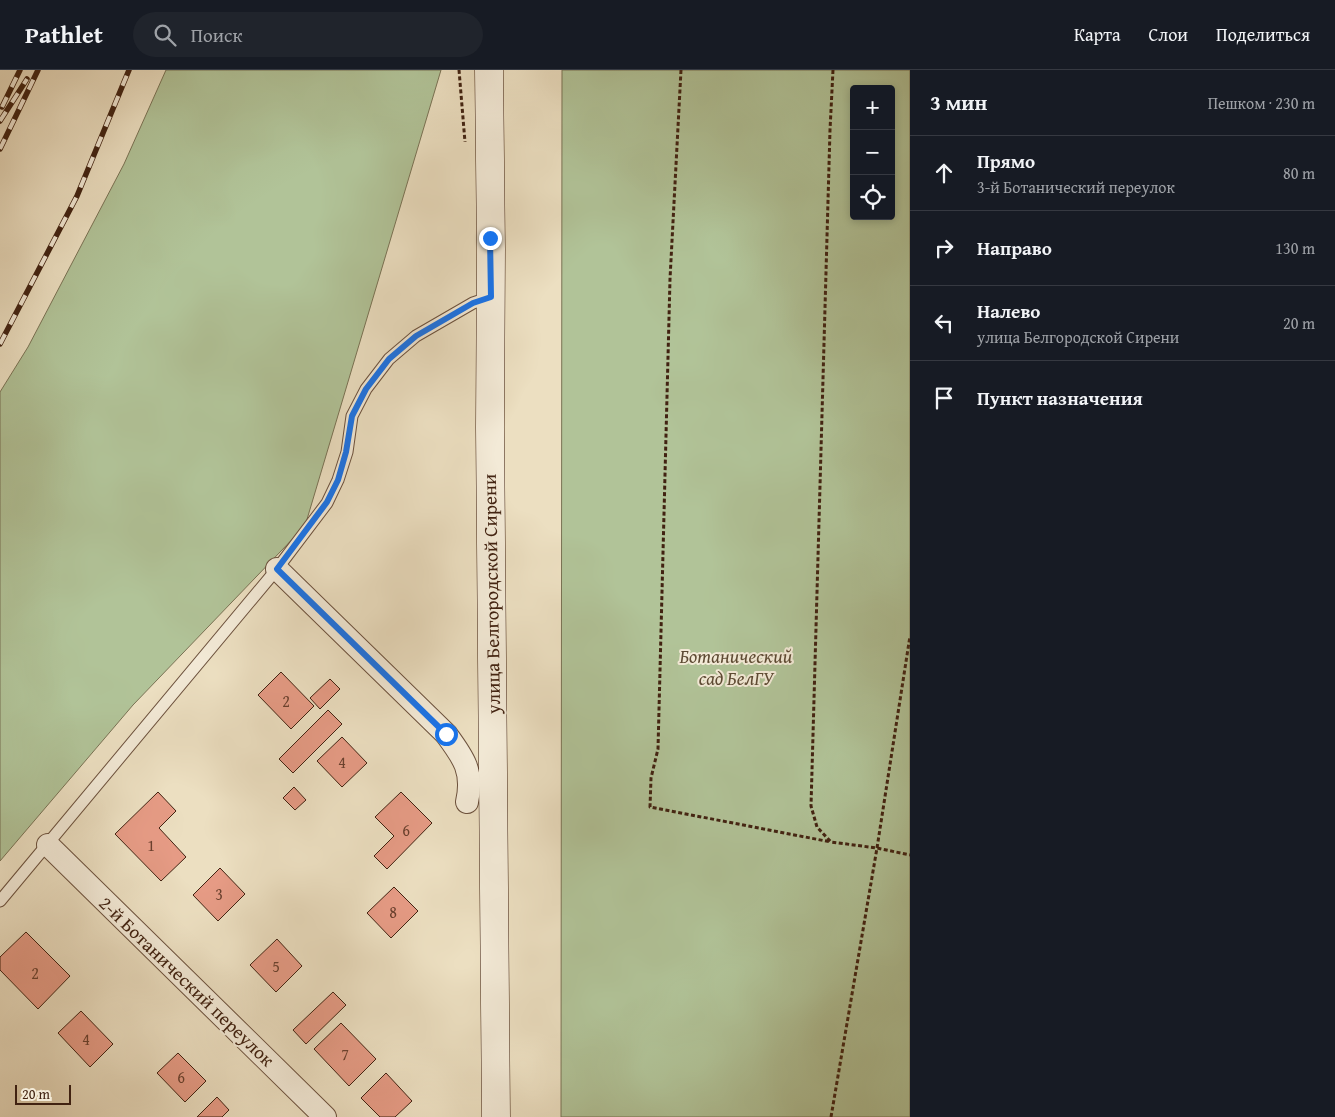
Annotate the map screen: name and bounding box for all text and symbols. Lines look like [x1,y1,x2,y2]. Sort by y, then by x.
search box [133,12,483,57]
text: Pathlet [25,17,103,52]
icon: search [151,21,179,49]
text: Поиск [191,21,242,49]
text: Карта [1074,21,1121,48]
text: Слои [1149,21,1188,48]
text: Поделиться [1216,21,1310,48]
map controls [850,85,895,220]
button: + [850,85,895,130]
text: 3 мин [930,87,987,118]
text: Пешком · 230 m [1208,91,1315,115]
button: − [850,130,895,175]
text: Прямо [977,147,1035,175]
icon: ahead [930,159,958,187]
text: 80 m [1283,161,1315,185]
button: locate [850,175,895,220]
text: 3-й Ботанический переулок [977,175,1175,199]
route end [479,227,502,250]
icon: right [930,234,958,262]
text: Направо [977,234,1052,262]
text: 130 m [1275,236,1315,260]
text: Налево [977,297,1040,325]
icon: left [930,309,958,337]
text: 20 m [1283,311,1315,335]
text: улица Белгородской Сирени [977,325,1179,349]
icon: arrive [930,384,958,412]
text: Пункт назначения [977,384,1143,412]
street label: улица Белгородской Сирени [475,474,507,715]
park label: Ботанический сад БелГУ [679,642,793,692]
house number: 2 [282,689,290,713]
route start [435,723,458,746]
house number: 4 [338,750,346,774]
house number: 6 [402,818,410,842]
house number: 1 [147,833,155,857]
house number: 3 [215,882,223,906]
street label: 2-й Ботанический переулок [93,889,281,1073]
house number: 8 [389,900,397,924]
house number: 5 [272,954,280,978]
house number: 2 [31,961,39,985]
house number: 4 [82,1027,90,1051]
house number: 7 [341,1042,349,1066]
house number: 6 [177,1065,185,1089]
scale bar [15,1082,71,1105]
text: 20 m [22,1084,50,1104]

